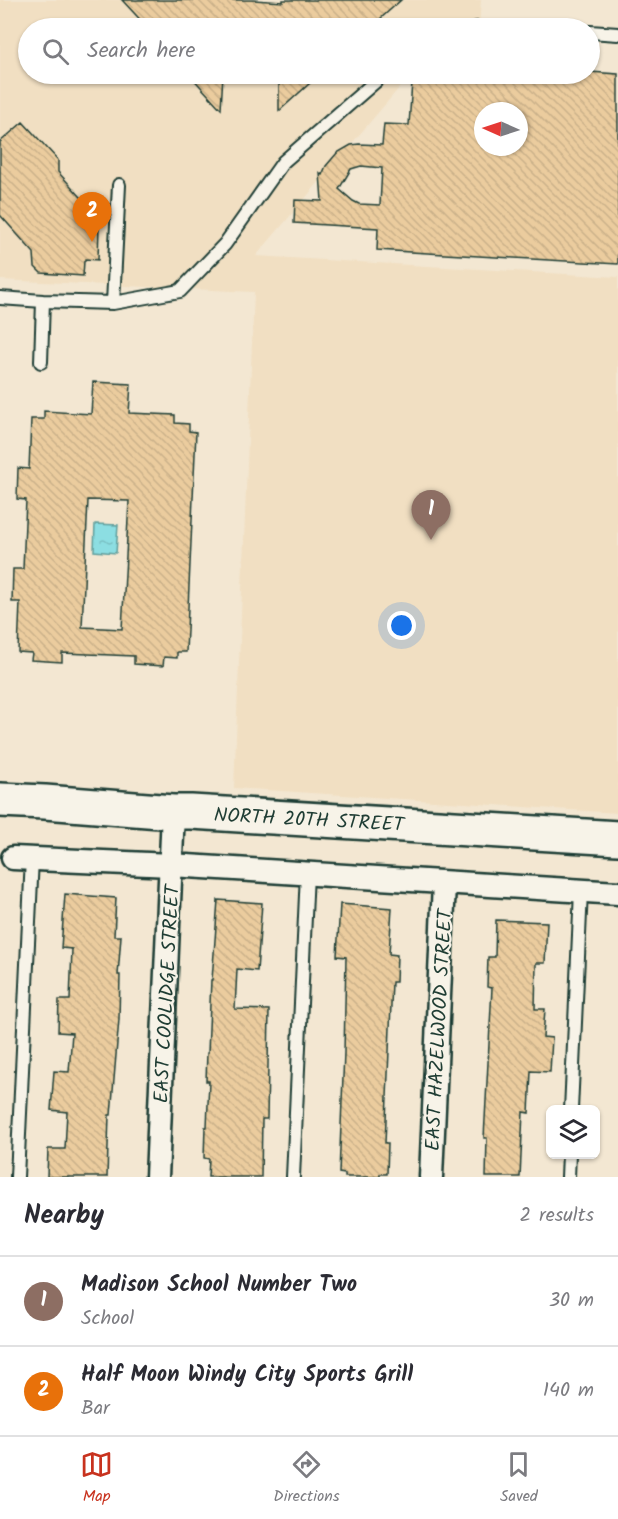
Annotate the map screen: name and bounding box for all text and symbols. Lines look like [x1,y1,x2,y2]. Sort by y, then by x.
search box [18,18,600,84]
text: Search here [87,34,195,69]
icon: search [39,35,72,68]
north arrow [474,102,528,156]
pin: 2 [72,192,112,242]
pin: 1 [412,490,450,540]
your location [387,611,416,640]
street label: NORTH 20TH STREET [213,800,407,842]
street label: EAST COOLIDGE STREET [146,882,190,1104]
street label: EAST HAZELWOOD STREET [418,906,462,1152]
map controls [546,1105,600,1159]
button: layers [546,1105,600,1159]
text: Nearby [24,1195,104,1237]
text: 2 results [519,1200,594,1232]
text: Madison School Number Two [81,1268,357,1303]
text: 1 [40,1285,47,1317]
text: 30 m [549,1285,594,1317]
text: School [81,1303,134,1335]
text: Half Moon Windy City Sports Grill [81,1358,413,1393]
text: 2 [38,1375,49,1407]
text: 140 m [543,1375,594,1407]
text: Bar [81,1393,110,1425]
tab: Map [80,1448,113,1509]
tab: Directions [273,1448,340,1509]
tab: Saved [500,1448,538,1509]

